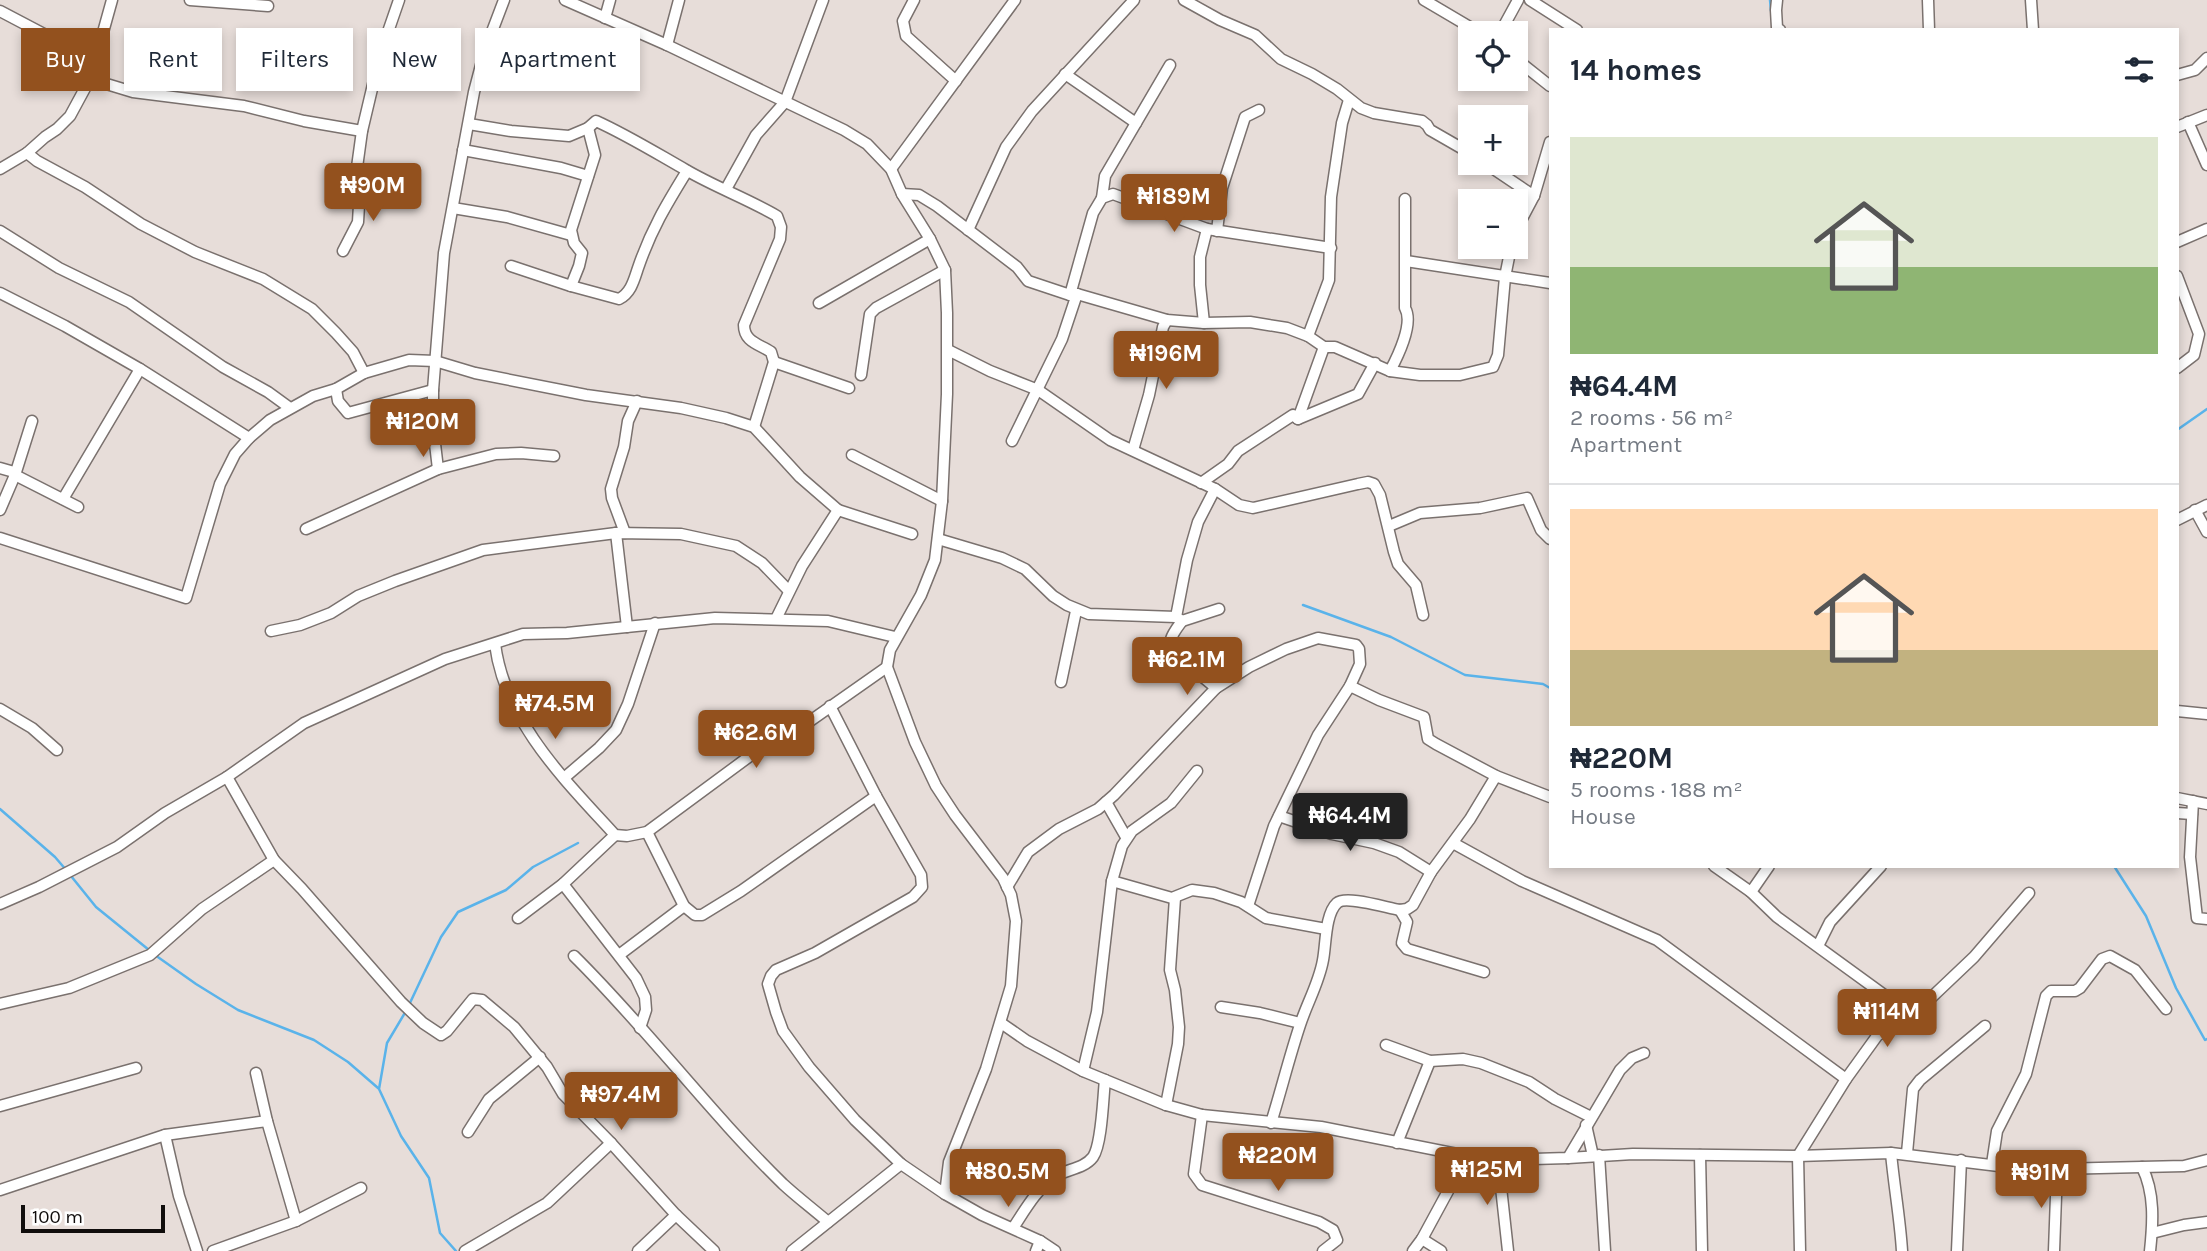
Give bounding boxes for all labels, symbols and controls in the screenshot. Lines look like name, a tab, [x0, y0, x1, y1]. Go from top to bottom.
map controls	[1458, 21, 1528, 259]
button: locate	[1458, 21, 1528, 91]
chip: Buy	[21, 28, 110, 91]
chip: Rent	[124, 28, 222, 91]
chip: Filters	[236, 28, 353, 91]
chip: New	[367, 28, 461, 91]
chip: Apartment	[475, 28, 640, 91]
icon: filters	[2120, 51, 2158, 89]
text: 14 homes	[1570, 52, 1702, 88]
button: +	[1458, 105, 1528, 175]
pin: ₦90M	[332, 164, 414, 223]
text: ₦90M	[340, 172, 406, 199]
pin: ₦189M	[1125, 174, 1223, 234]
text: ₦189M	[1137, 183, 1211, 210]
icon: home	[1801, 183, 1927, 309]
button: −	[1458, 189, 1528, 259]
pin: ₦196M	[1117, 332, 1215, 391]
text: ₦196M	[1130, 340, 1202, 367]
text: ₦64.4M	[1570, 368, 1678, 404]
pin: ₦120M	[374, 400, 472, 459]
text: 2 rooms · 56 m²	[1570, 404, 1733, 431]
text: ₦120M	[386, 408, 460, 435]
text: Apartment	[1570, 431, 1682, 458]
icon: home	[1801, 555, 1927, 681]
pin: ₦62.1M	[1130, 638, 1244, 697]
text: ₦62.1M	[1148, 646, 1226, 673]
pin: ₦74.5M	[498, 682, 612, 741]
text: ₦74.5M	[515, 690, 595, 717]
pin: ₦62.6M	[699, 710, 813, 770]
text: ₦62.6M	[714, 719, 798, 746]
text: ₦220M	[1570, 740, 1673, 776]
text: 5 rooms · 188 m²	[1570, 776, 1743, 803]
pin: ₦64.4M	[1293, 794, 1407, 853]
text: ₦64.4M	[1309, 802, 1392, 829]
text: House	[1570, 803, 1636, 830]
pin: ₦114M	[1838, 990, 1936, 1049]
text: ₦114M	[1854, 998, 1920, 1025]
pin: ₦97.4M	[564, 1072, 678, 1132]
text: ₦97.4M	[581, 1081, 661, 1108]
pin: ₦220M	[1229, 1134, 1327, 1193]
text: ₦220M	[1238, 1142, 1318, 1169]
pin: ₦125M	[1438, 1148, 1536, 1207]
pin: ₦80.5M	[951, 1150, 1065, 1209]
pin: ₦91M	[2000, 1150, 2082, 1210]
text: ₦125M	[1451, 1156, 1523, 1183]
text: ₦80.5M	[966, 1158, 1050, 1185]
text: ₦91M	[2012, 1159, 2070, 1186]
scale bar	[21, 1202, 164, 1234]
text: 100 m	[32, 1206, 83, 1228]

